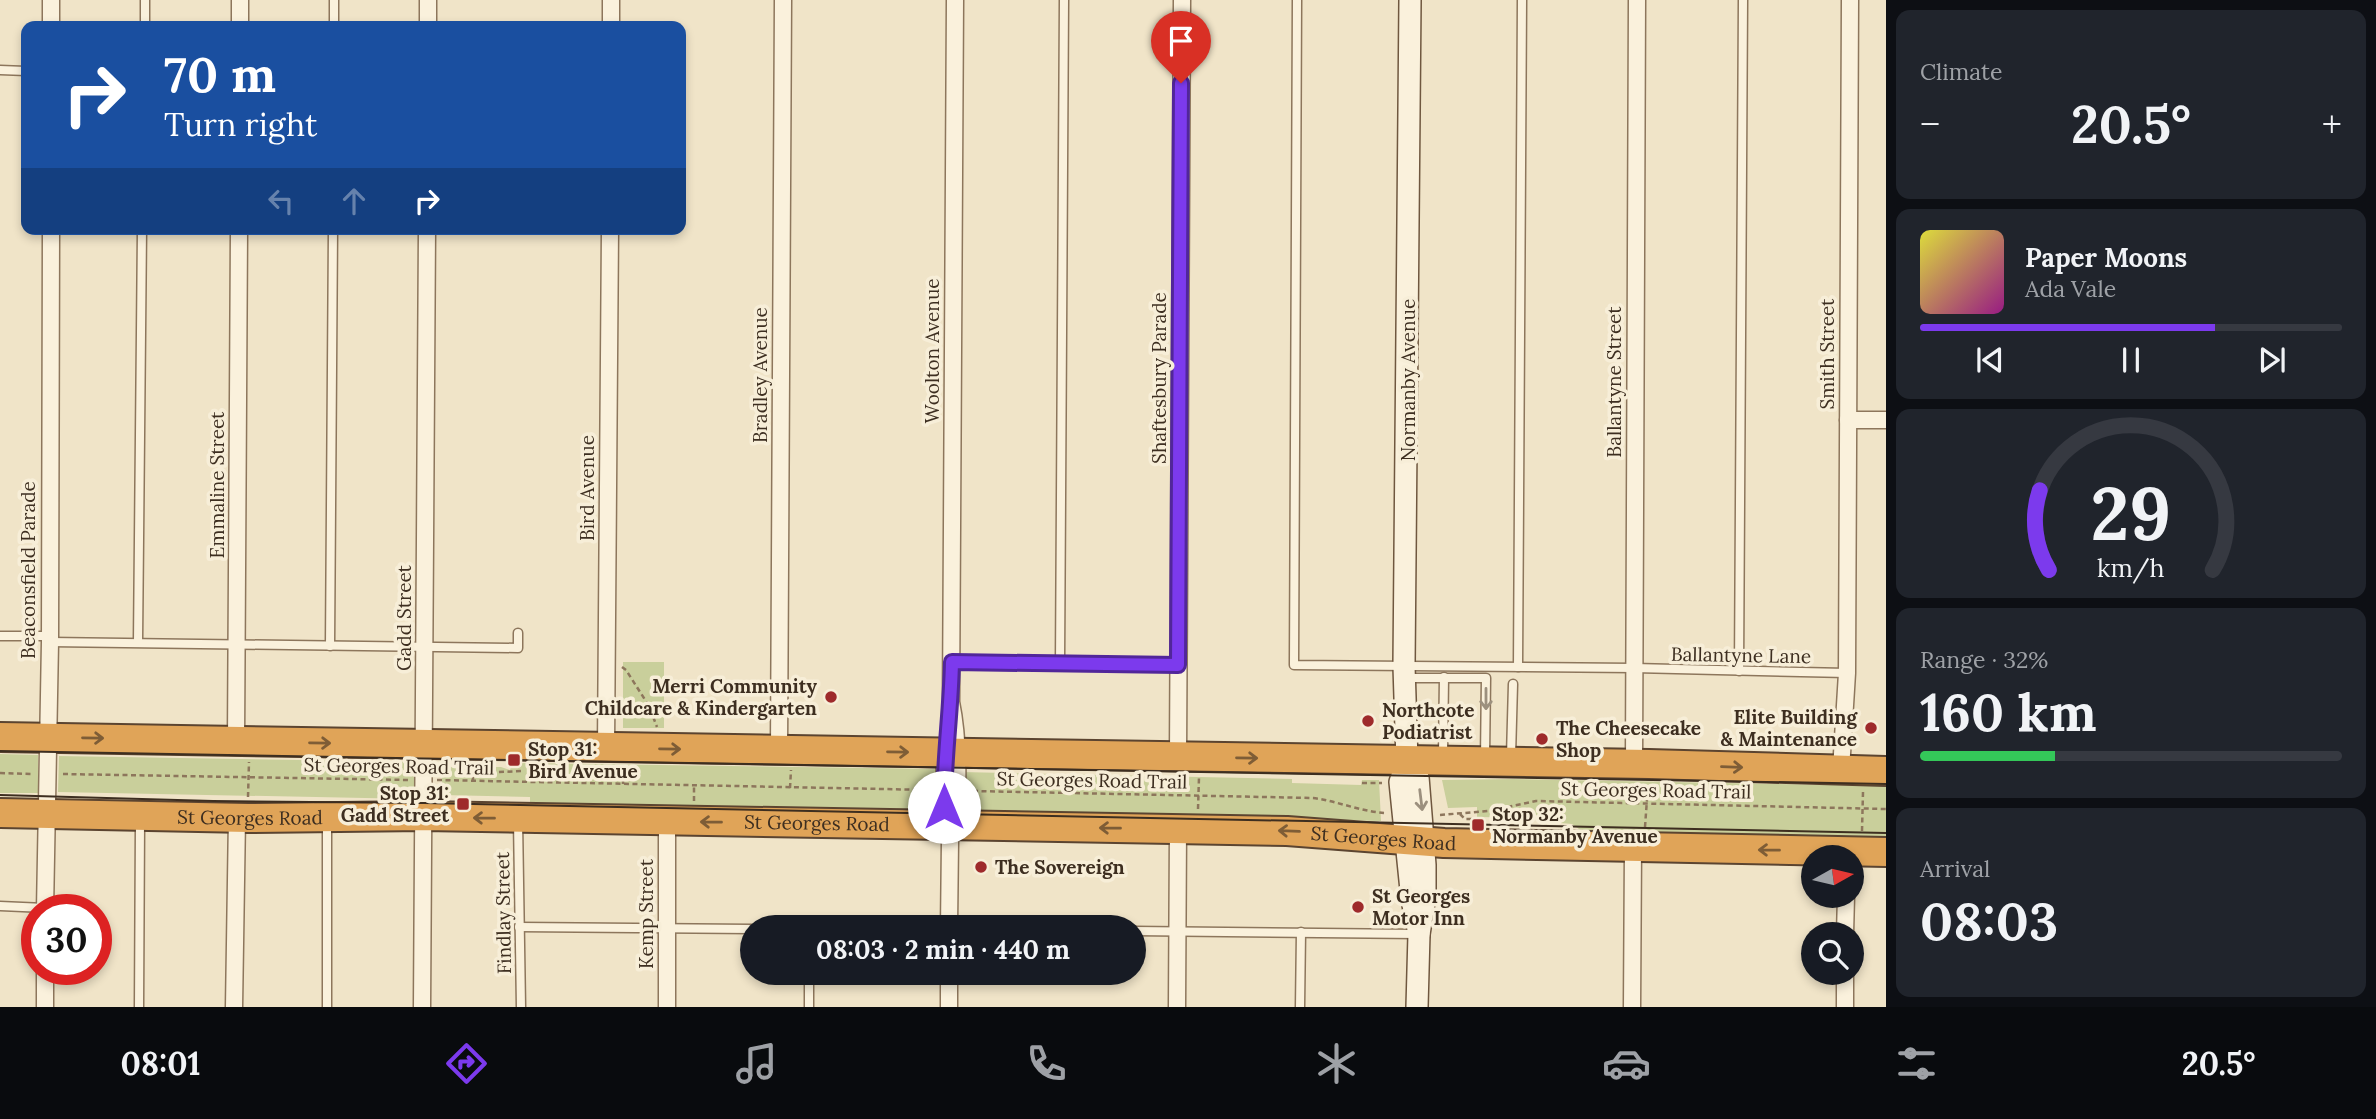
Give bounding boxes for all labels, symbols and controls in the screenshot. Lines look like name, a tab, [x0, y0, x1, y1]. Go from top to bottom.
pin	[1151, 11, 1211, 83]
icon: arrive	[1162, 22, 1200, 60]
text: 70 m	[164, 43, 276, 105]
icon: right	[49, 49, 140, 140]
text: Climate	[1920, 57, 2002, 86]
text: 20.5°	[2071, 91, 2191, 157]
text: −	[1920, 100, 1940, 148]
text: +	[2322, 100, 2342, 148]
text: Turn right	[164, 104, 317, 145]
icon: left	[262, 182, 300, 220]
icon: ahead	[335, 182, 373, 220]
icon: right	[408, 182, 446, 220]
text: Paper Moons	[2025, 241, 2187, 274]
text: Ada Vale	[2025, 274, 2116, 303]
street label: Woolton Avenue	[920, 278, 944, 424]
street label: Shaftesbury Parade	[1147, 292, 1171, 464]
street label: Smith Street	[1815, 298, 1839, 409]
street label: Normanby Avenue	[1396, 299, 1420, 461]
street label: Ballantyne Street	[1602, 306, 1626, 458]
street label: Bradley Avenue	[748, 307, 772, 443]
icon: previous	[1971, 341, 2009, 379]
icon: pause	[2112, 341, 2150, 379]
icon: next	[2253, 341, 2291, 379]
street label: Emmaline Street	[205, 411, 229, 558]
street label: Bird Avenue	[575, 435, 599, 541]
text: 29	[2091, 467, 2171, 560]
street label: Beaconsfield Parade	[16, 481, 40, 659]
text: km/h	[2097, 551, 2165, 583]
street label: Gadd Street	[392, 564, 416, 671]
street label: Ballantyne Lane	[1671, 642, 1811, 668]
text: Range · 32%	[1920, 645, 2048, 674]
place label: Merri Community Childcare & Kindergarten	[585, 674, 818, 720]
text: 160 km	[1920, 679, 2097, 745]
one-way arrow	[1479, 687, 1493, 710]
marker: Merri Community Childcare & Kindergarten	[823, 689, 839, 705]
place label: Northcote Podiatrist	[1382, 698, 1474, 744]
place label: Elite Building & Maintenance	[1720, 705, 1858, 751]
marker: Northcote Podiatrist	[1360, 713, 1376, 729]
place label: The Cheesecake Shop	[1556, 716, 1701, 762]
marker: Elite Building & Maintenance	[1863, 720, 1879, 736]
marker: The Cheesecake Shop	[1534, 731, 1550, 747]
one-way arrow	[81, 732, 104, 745]
one-way arrow	[308, 736, 331, 750]
place label: Stop 31: Bird Avenue	[528, 737, 638, 783]
one-way arrow	[658, 742, 681, 755]
one-way arrow	[886, 745, 909, 759]
one-way arrow	[1235, 751, 1258, 765]
street label: St Georges Road Trail	[303, 752, 495, 780]
marker: Stop 31: Bird Avenue	[506, 752, 522, 768]
one-way arrow	[1720, 760, 1743, 773]
street label: St Georges Road Trail	[996, 766, 1188, 794]
position arrow	[907, 770, 981, 844]
street label: St Georges Road Trail	[1560, 776, 1752, 804]
place label: Stop 31: Gadd Street	[341, 781, 450, 827]
one-way arrow	[1415, 788, 1428, 811]
marker: Stop 31: Gadd Street	[455, 796, 471, 812]
place label: Stop 32: Normanby Avenue	[1492, 802, 1658, 848]
street label: St Georges Road	[177, 805, 323, 830]
street label: St Georges Road	[744, 810, 890, 836]
one-way arrow	[472, 811, 495, 824]
one-way arrow	[700, 815, 723, 829]
marker: Stop 32: Normanby Avenue	[1470, 817, 1486, 833]
one-way arrow	[1099, 821, 1122, 835]
street label: St Georges Road	[1310, 821, 1456, 855]
one-way arrow	[1278, 825, 1301, 838]
one-way arrow	[1758, 843, 1781, 856]
north arrow	[1801, 845, 1864, 908]
map controls	[1801, 845, 1864, 985]
street label: Findlay Street	[490, 851, 516, 974]
text: Arrival	[1920, 854, 1990, 883]
place label: The Sovereign	[995, 855, 1125, 879]
street label: Kemp Street	[634, 858, 658, 969]
marker: The Sovereign	[973, 859, 989, 875]
place label: St Georges Motor Inn	[1372, 884, 1470, 930]
text: 08:03	[1920, 888, 2058, 954]
speed limit sign: 30	[21, 894, 112, 985]
marker: St Georges Motor Inn	[1350, 899, 1366, 915]
button: search	[1801, 922, 1864, 985]
text: 08:03 · 2 min · 440 m	[816, 933, 1070, 966]
icon: directions	[442, 1039, 491, 1088]
icon: music	[732, 1039, 781, 1088]
icon: phone	[1022, 1039, 1071, 1088]
icon: climate	[1312, 1039, 1361, 1088]
icon: car	[1602, 1039, 1651, 1088]
icon: filters	[1892, 1039, 1941, 1088]
text: 08:01	[121, 1043, 201, 1084]
text: 20.5°	[2182, 1043, 2255, 1084]

